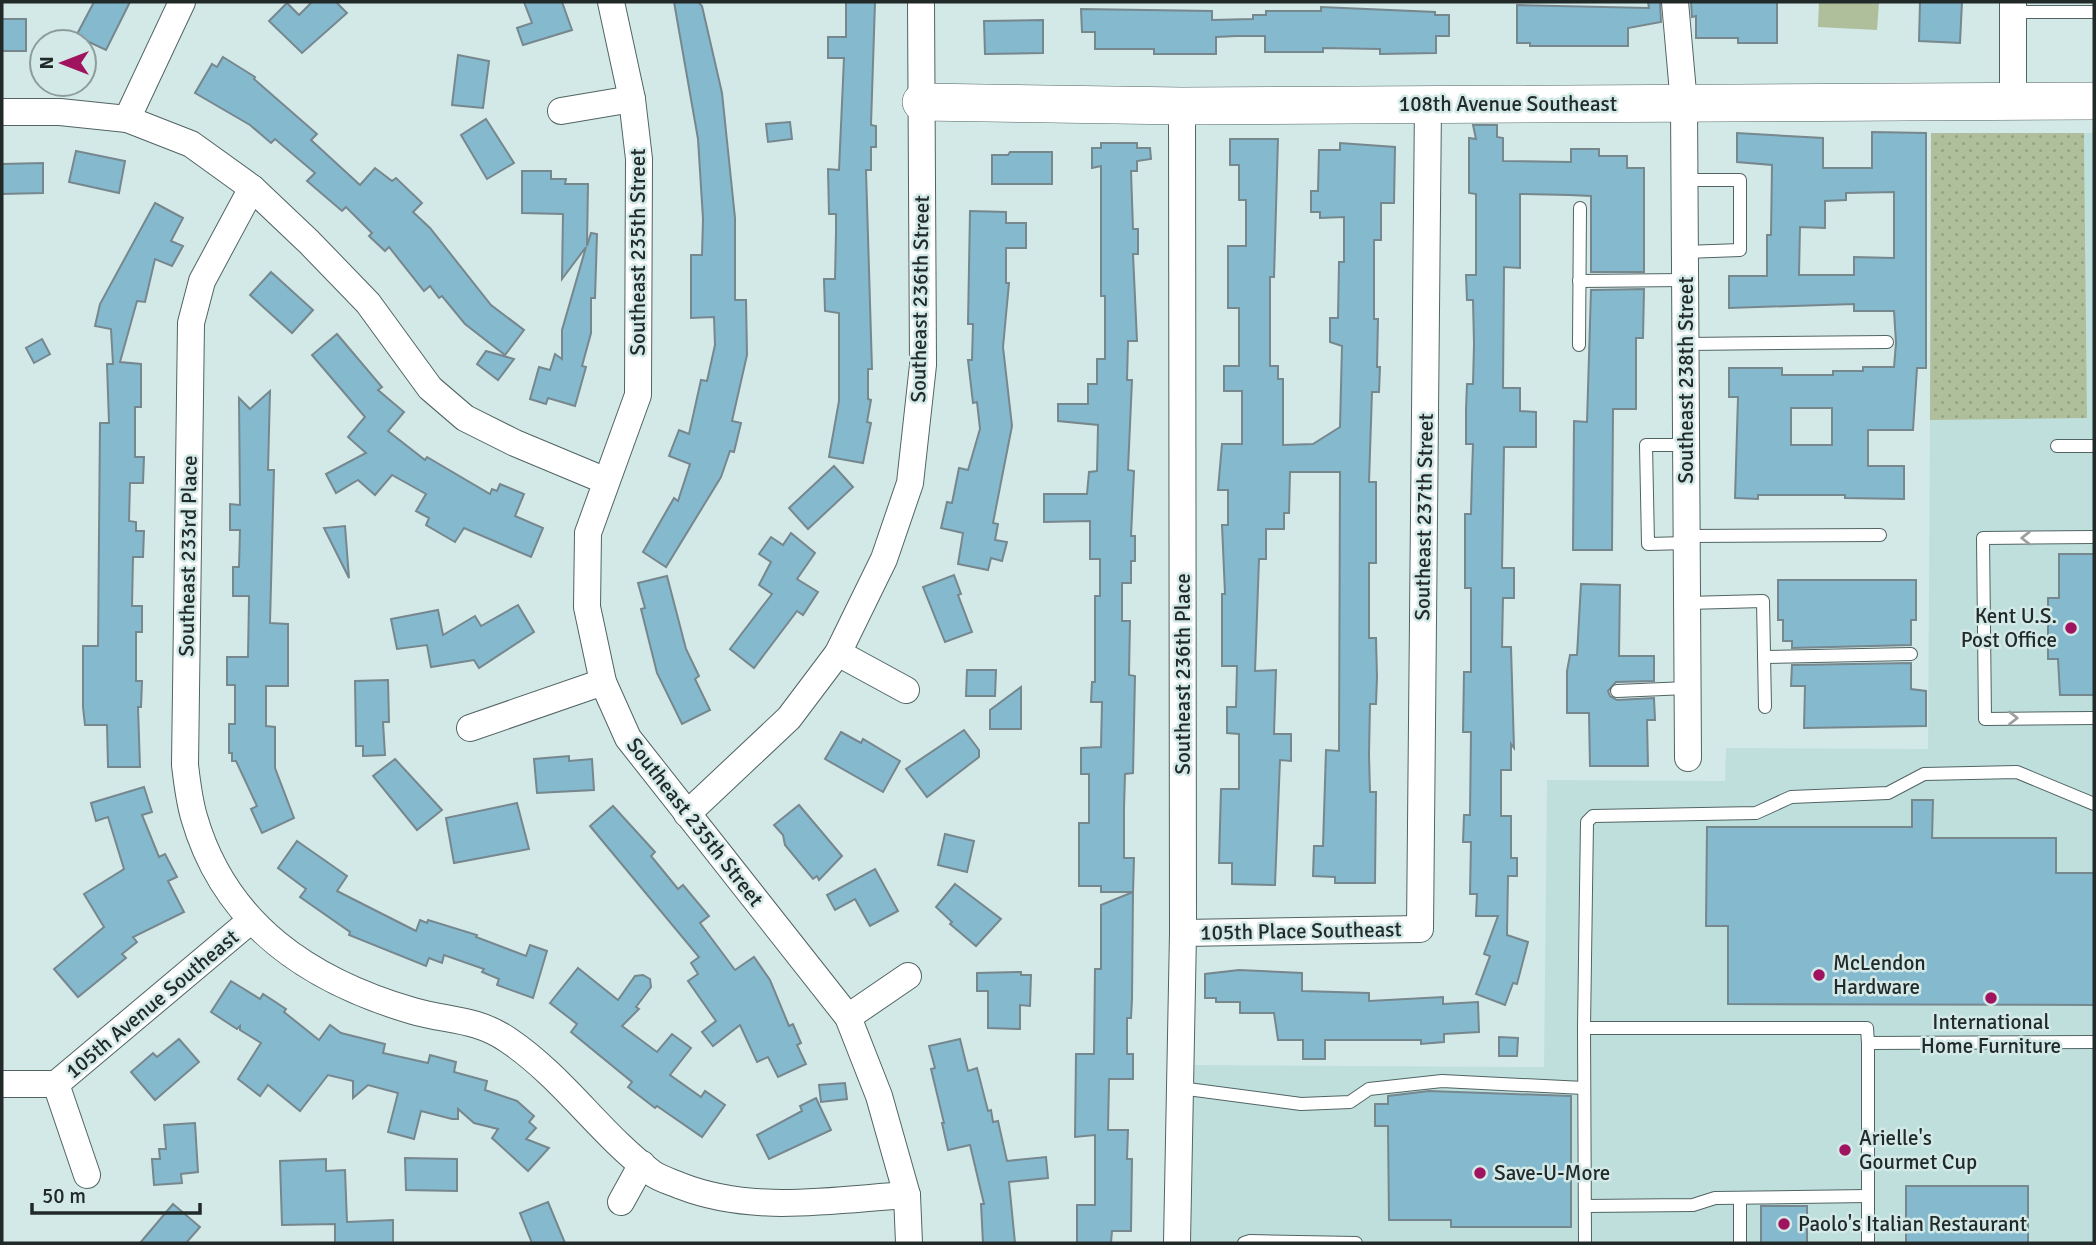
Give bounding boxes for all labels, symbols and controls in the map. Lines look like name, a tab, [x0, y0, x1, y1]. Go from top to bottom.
north arrow	[28, 28, 98, 98]
text: N	[35, 56, 59, 70]
street label: 108th Avenue Southeast	[1399, 91, 1617, 117]
street label: Southeast 235th Street	[625, 148, 651, 356]
street label: Southeast 236th Street	[905, 195, 935, 403]
street label: Southeast 238th Street	[1673, 276, 1699, 484]
street label: Southeast 237th Street	[1409, 413, 1439, 621]
street label: Southeast 233rd Place	[173, 455, 203, 657]
one-way arrow	[2020, 530, 2031, 546]
street label: Southeast 236th Place	[1170, 573, 1196, 775]
place label: Kent U.S. Post Office	[1961, 603, 2057, 653]
marker: Kent U.S. Post Office	[2063, 620, 2079, 636]
one-way arrow	[2008, 710, 2019, 726]
street label: Southeast 235th Street	[621, 732, 769, 912]
street label: 105th Place Southeast	[1200, 916, 1402, 946]
street label: 105th Avenue Southeast	[60, 924, 244, 1084]
place label: McLendon Hardware	[1833, 950, 1926, 1000]
marker: McLendon Hardware	[1811, 967, 1827, 983]
marker: International Home Furniture	[1983, 990, 1999, 1006]
place label: International Home Furniture	[1921, 1009, 2061, 1059]
place label: Arielle's Gourmet Cup	[1859, 1125, 1977, 1175]
marker: Arielle's Gourmet Cup	[1837, 1142, 1853, 1158]
place label: Save-U-More	[1494, 1160, 1610, 1186]
marker: Save-U-More	[1472, 1165, 1488, 1181]
scale bar	[32, 1172, 200, 1216]
text: 50 m	[42, 1183, 86, 1209]
place label: Paolo's Italian Restaurant	[1798, 1211, 2027, 1237]
marker: Paolo's Italian Restaurant	[1776, 1216, 1792, 1232]

